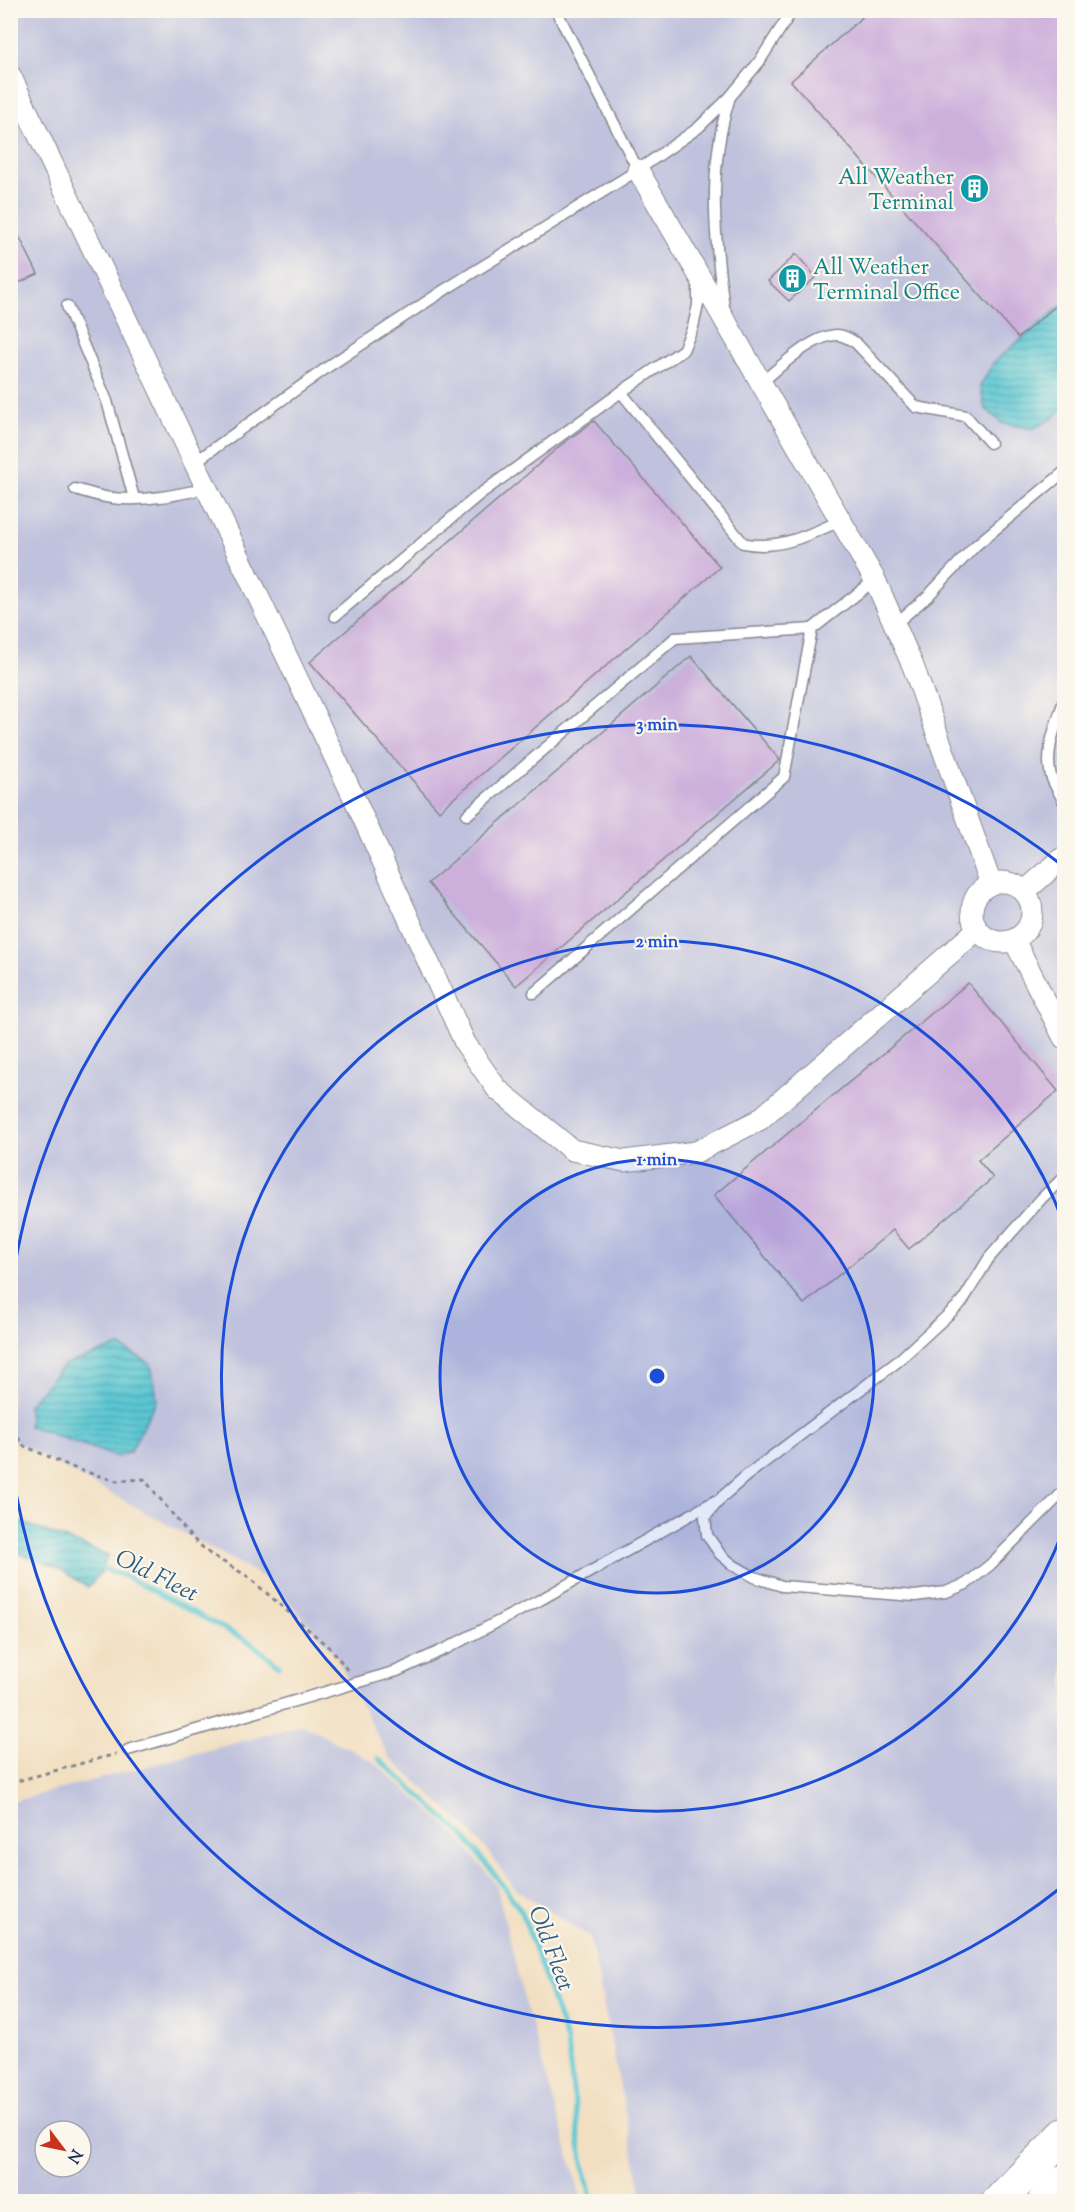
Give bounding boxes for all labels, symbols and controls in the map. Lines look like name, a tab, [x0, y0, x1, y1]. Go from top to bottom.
place label: All Weather Terminal	[838, 163, 954, 220]
building icon: All Weather Terminal	[959, 173, 991, 205]
place label: All Weather Terminal Office	[813, 253, 960, 310]
building icon: All Weather Terminal Office	[776, 263, 808, 295]
text: 3 min	[636, 713, 678, 739]
text: 2 min	[636, 930, 679, 956]
text: 1 min	[637, 1148, 678, 1174]
centre of rings	[647, 1366, 667, 1386]
water label: Old Fleet	[109, 1542, 203, 1612]
water label: Old Fleet	[518, 1901, 582, 1996]
north arrow	[33, 2119, 93, 2179]
text: N	[60, 2144, 87, 2167]

